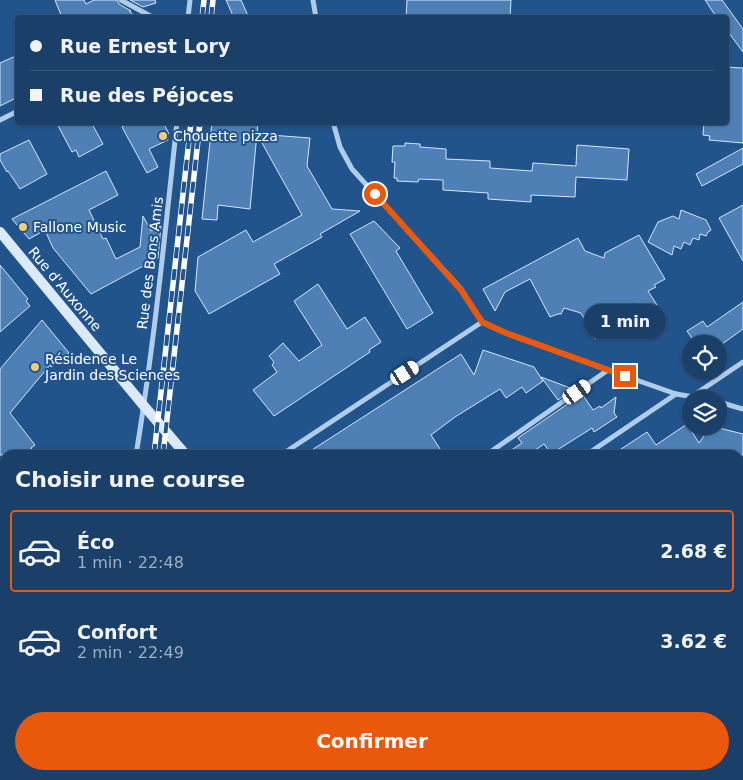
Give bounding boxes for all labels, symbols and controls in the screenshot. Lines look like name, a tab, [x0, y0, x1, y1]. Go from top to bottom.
text: Rue Ernest Lory	[60, 35, 230, 57]
text: Rue des Péjoces	[60, 84, 234, 106]
place label: Chouette pizza	[173, 128, 278, 144]
marker: Chouette pizza	[157, 130, 169, 142]
route start	[364, 183, 386, 205]
street label: Rue des Bons Amis	[134, 196, 166, 330]
place label: Fallone Music	[33, 219, 126, 235]
marker: Fallone Music	[17, 221, 29, 233]
street label: Rue d'Auxonne	[25, 244, 105, 334]
callout: 1 min	[584, 304, 666, 338]
text: 1 min	[600, 312, 650, 331]
map controls	[682, 335, 727, 435]
button: locate	[682, 335, 727, 380]
place label: Résidence Le Jardin des Sciences	[44, 351, 180, 383]
car	[388, 359, 421, 387]
marker: Résidence Le Jardin des Sciences	[29, 361, 41, 373]
route end	[614, 365, 636, 387]
car	[560, 377, 593, 407]
button: layers	[682, 390, 727, 435]
text: Choisir une course	[15, 467, 245, 492]
icon: car	[17, 529, 62, 574]
text: Éco	[77, 531, 114, 553]
text: 2.68 €	[660, 540, 727, 562]
text: 1 min · 22:48	[77, 553, 184, 572]
icon: car	[17, 619, 62, 664]
text: Confort	[77, 621, 157, 643]
text: 3.62 €	[660, 630, 727, 652]
text: 2 min · 22:49	[77, 643, 184, 662]
button: Confirmer	[15, 712, 729, 770]

